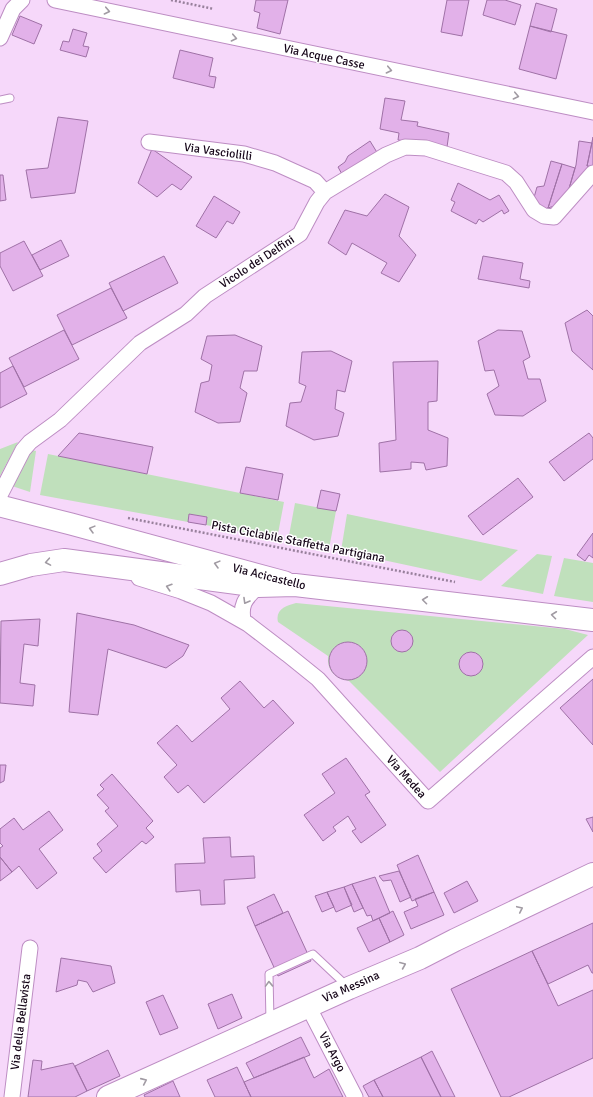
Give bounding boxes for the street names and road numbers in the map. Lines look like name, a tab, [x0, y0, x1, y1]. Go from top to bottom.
street label: Via Acque Casse	[282, 41, 366, 73]
street label: Via Vasciolilli	[183, 140, 253, 164]
street label: Vicolo dei Delfini	[217, 232, 297, 292]
street label: Pista Ciclabile Staffetta Partigiana	[210, 518, 386, 566]
street label: Via Acicastello	[231, 561, 307, 593]
street label: Via Medea	[383, 752, 429, 802]
street label: Via Messina	[320, 968, 382, 1006]
street label: Via della Bellavista	[8, 973, 34, 1071]
street label: Via Argo	[315, 1029, 349, 1075]

